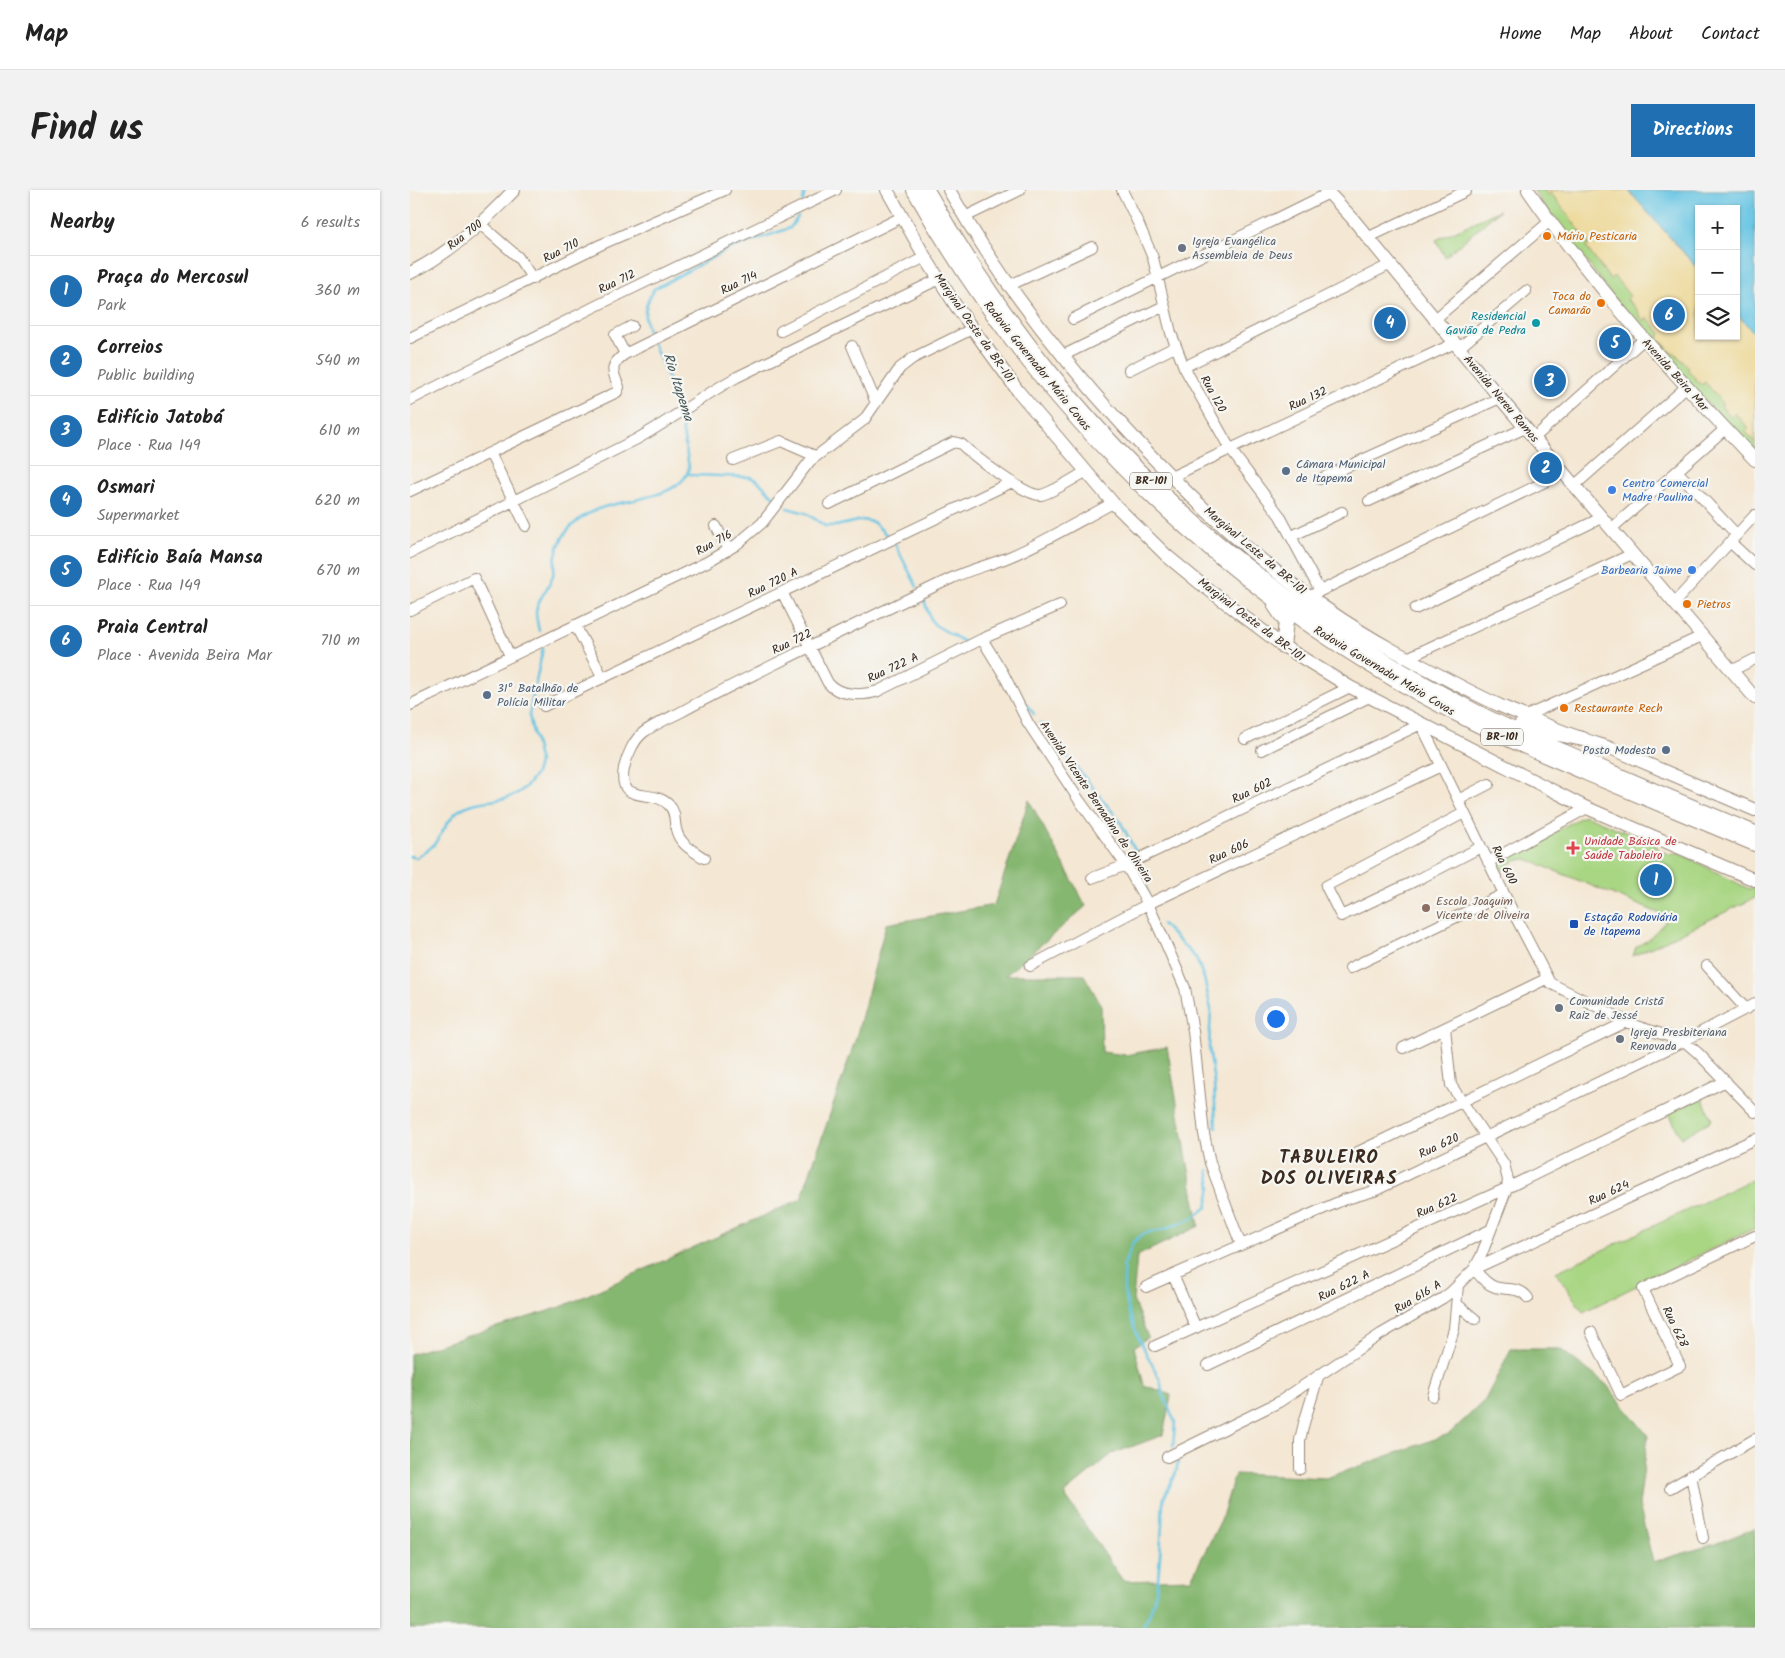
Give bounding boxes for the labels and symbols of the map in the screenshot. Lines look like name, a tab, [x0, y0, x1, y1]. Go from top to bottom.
street label: Rua 700	[443, 215, 487, 255]
place label: Mário Pesticaria	[1557, 227, 1638, 246]
marker: Mário Pesticaria	[1541, 230, 1553, 242]
place label: Igreja Evangélica Assembleia de Deus	[1192, 232, 1293, 265]
street label: Rua 710	[540, 234, 582, 268]
marker: Igreja Evangélica Assembleia de Deus	[1176, 242, 1188, 254]
street label: Rua 712	[595, 265, 639, 299]
street label: Rua 714	[717, 266, 761, 300]
street label: Marginal Oeste da BR-101	[929, 269, 1019, 387]
place label: Toca do Camarão	[1548, 287, 1591, 320]
pin: 6	[1653, 296, 1685, 334]
street label: Rodovia Governador Mário Covas	[979, 297, 1095, 435]
marker: Toca do Camarão	[1595, 297, 1607, 309]
pin: 4	[1374, 304, 1406, 342]
place label: Residencial Gavião de Pedra	[1446, 307, 1526, 340]
marker: Residencial Gavião de Pedra	[1530, 317, 1542, 329]
pin: 5	[1599, 324, 1631, 362]
street label: Avenida Beira Mar	[1637, 334, 1714, 417]
water label: Rio Itapema	[657, 350, 700, 425]
street label: Avenida Nereu Ramos	[1458, 351, 1544, 447]
pin: 3	[1534, 362, 1566, 400]
street label: Rua 120	[1195, 372, 1231, 416]
street label: Rua 132	[1285, 382, 1331, 416]
pin: 2	[1530, 449, 1562, 487]
place label: Câmara Municipal de Itapema	[1296, 455, 1385, 488]
marker: Câmara Municipal de Itapema	[1280, 465, 1292, 477]
road number: BR-101	[1130, 472, 1172, 490]
place label: Centro Comercial Madre Paulina	[1622, 474, 1708, 507]
marker: Centro Comercial Madre Paulina	[1606, 484, 1618, 496]
street label: Marginal Leste da BR-101	[1199, 502, 1311, 600]
street label: Rua 716	[692, 525, 736, 561]
place label: Barbearia Jaime	[1601, 561, 1683, 580]
street label: Rua 720 A	[745, 563, 801, 603]
marker: Barbearia Jaime	[1686, 564, 1698, 576]
street label: Marginal Oeste da BR-101	[1193, 573, 1309, 667]
place label: Pietros	[1697, 595, 1731, 614]
marker: Pietros	[1681, 598, 1693, 610]
street label: Rodovia Governador Mário Covas	[1310, 621, 1458, 721]
street label: Rua 722	[769, 624, 815, 660]
street label: Rua 722 A	[864, 648, 922, 688]
place label: 31º Batalhão de Polícia Militar	[497, 679, 579, 712]
marker: 31º Batalhão de Polícia Militar	[481, 689, 493, 701]
place label: Restaurante Rech	[1574, 699, 1663, 718]
marker: Restaurante Rech	[1558, 702, 1570, 714]
street label: Avenida Vicente Bernadino de Oliveira	[1035, 717, 1158, 887]
road number: BR-101	[1481, 728, 1523, 746]
place label: Posto Modesto	[1583, 741, 1656, 760]
marker: Posto Modesto	[1660, 744, 1672, 756]
street label: Rua 602	[1229, 773, 1275, 809]
place label: Unidade Básica de Saúde Taboleiro	[1584, 832, 1677, 865]
street label: Rua 606	[1206, 834, 1252, 870]
marker: Unidade Básica de Saúde Taboleiro	[1566, 841, 1580, 855]
street label: Rua 600	[1486, 842, 1522, 888]
pin: 1	[1640, 861, 1672, 899]
place label: Escola Joaquim Vicente de Oliveira	[1436, 892, 1530, 925]
marker: Escola Joaquim Vicente de Oliveira	[1420, 902, 1432, 914]
place label: Estação Rodoviária de Itapema	[1584, 908, 1678, 941]
marker: Estação Rodoviária de Itapema	[1568, 918, 1580, 930]
place label: Comunidade Cristã Raiz de Jessé	[1569, 992, 1665, 1025]
marker: Comunidade Cristã Raiz de Jessé	[1553, 1002, 1565, 1014]
your location	[1263, 1006, 1289, 1032]
place label: Igreja Presbiteriana Renovada	[1630, 1023, 1727, 1056]
marker: Igreja Presbiteriana Renovada	[1614, 1033, 1626, 1045]
street label: Rua 620	[1416, 1128, 1462, 1164]
district label: TABULEIRO DOS OLIVEIRAS	[1261, 1144, 1397, 1194]
street label: Rua 624	[1585, 1175, 1633, 1211]
street label: Rua 622	[1413, 1188, 1461, 1224]
street label: Rua 622 A	[1315, 1265, 1373, 1307]
street label: Rua 616 A	[1391, 1275, 1445, 1319]
street label: Rua 628	[1657, 1303, 1694, 1352]

